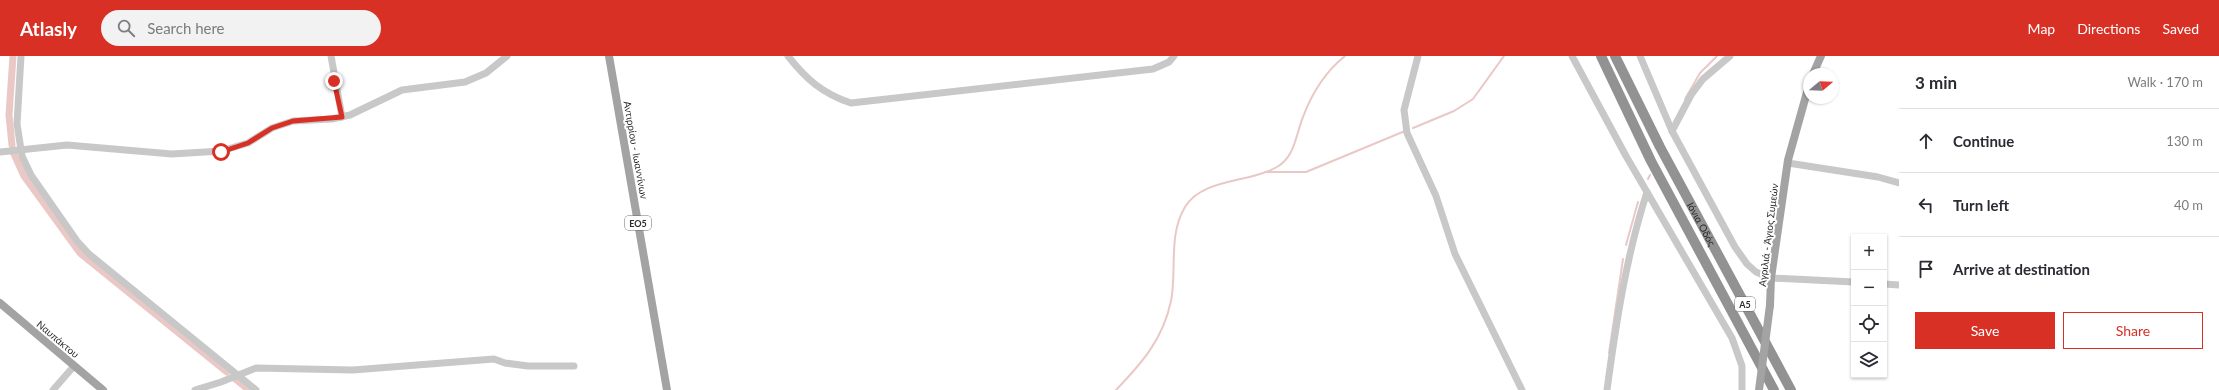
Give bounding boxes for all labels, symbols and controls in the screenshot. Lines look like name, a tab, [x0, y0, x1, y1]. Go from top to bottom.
search box	[101, 10, 381, 46]
text: Atlasly	[20, 17, 77, 40]
icon: search	[115, 17, 137, 39]
text: Search here	[147, 19, 225, 37]
text: Map	[2028, 20, 2055, 37]
text: Directions	[2077, 20, 2140, 37]
text: Saved	[2162, 20, 2199, 37]
north arrow	[1803, 68, 1839, 104]
route end	[325, 72, 343, 90]
text: 3 min	[1915, 72, 1957, 93]
text: Walk · 170 m	[2127, 74, 2203, 90]
street label: Αντιρρίου - Ιωαννίνων	[621, 100, 651, 200]
icon: ahead	[1915, 130, 1937, 152]
text: Continue	[1953, 132, 2014, 150]
text: 130 m	[2166, 133, 2203, 149]
route start	[212, 143, 230, 161]
street label: Αγριλιά - Άγιος Συμεών	[1756, 183, 1780, 287]
icon: left	[1915, 194, 1937, 216]
text: Turn left	[1953, 196, 2009, 214]
text: 40 m	[2174, 197, 2203, 213]
street label: Ιόνια Οδός	[1685, 200, 1718, 248]
road number: ΕΟ5	[625, 216, 651, 230]
map controls	[1851, 234, 1887, 378]
button: +	[1851, 234, 1887, 270]
icon: arrive	[1915, 258, 1937, 280]
text: Arrive at destination	[1953, 260, 2090, 278]
button: −	[1851, 270, 1887, 306]
road number: Α5	[1735, 297, 1755, 311]
button: locate	[1851, 306, 1887, 342]
button: Save	[1915, 312, 2055, 349]
button: Share	[2063, 312, 2203, 349]
street label: Ναυπάκτου	[34, 318, 82, 360]
button: layers	[1851, 342, 1887, 378]

